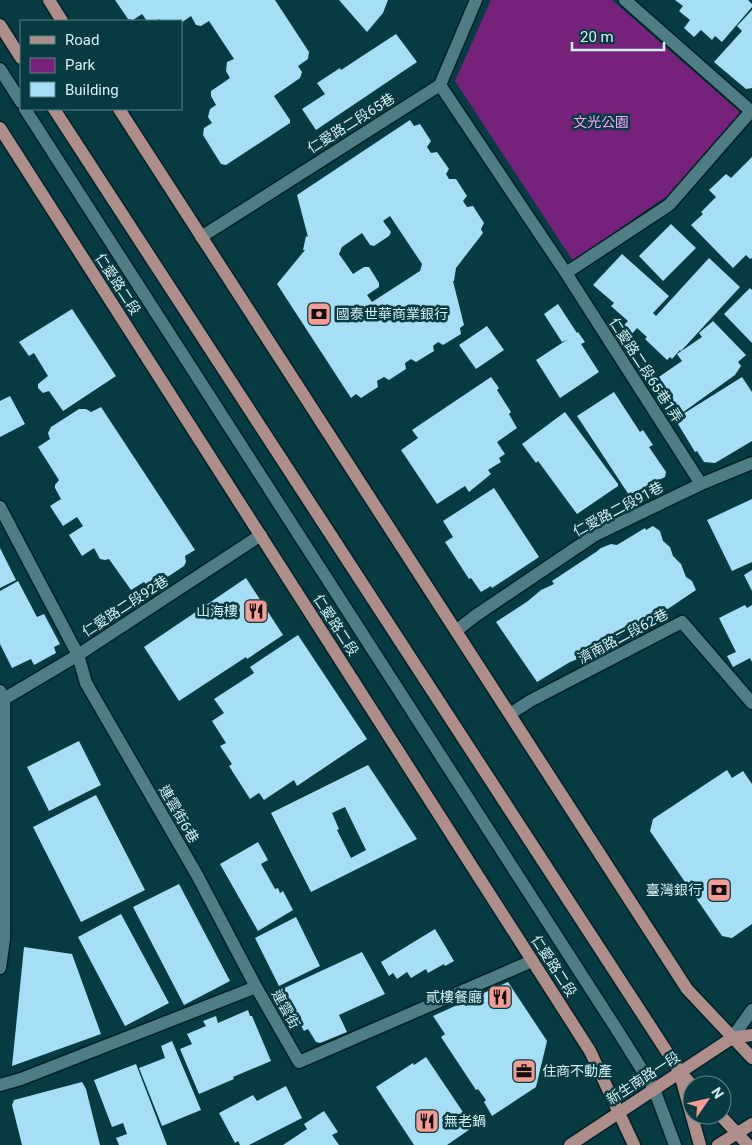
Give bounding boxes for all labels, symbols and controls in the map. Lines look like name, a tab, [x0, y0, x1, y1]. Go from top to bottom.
legend	[20, 20, 182, 110]
scale bar	[572, 20, 664, 52]
text: 20 m	[580, 28, 614, 46]
text: Road	[65, 31, 99, 49]
text: Park	[65, 56, 96, 74]
text: Building	[65, 81, 119, 99]
street label: 仁愛路二段65巷	[304, 90, 398, 156]
park label: 文光公園	[573, 114, 629, 130]
street label: 仁愛路二段	[92, 250, 144, 318]
bank icon: 國泰世華商業銀行	[306, 301, 332, 327]
place label: 國泰世華商業銀行	[336, 306, 448, 322]
street label: 仁愛路二段65巷1弄	[606, 315, 686, 425]
street label: 仁愛路二段91巷	[570, 479, 666, 539]
street label: 仁愛路二段92巷	[79, 572, 171, 640]
street label: 仁愛路二段	[310, 591, 362, 659]
restaurant icon: 山海樓	[243, 598, 269, 624]
place label: 山海樓	[196, 603, 238, 619]
street label: 濟南路二段62巷	[575, 606, 671, 666]
street label: 連雲街6巷	[156, 782, 202, 846]
bank icon: 臺灣銀行	[706, 877, 732, 903]
place label: 臺灣銀行	[646, 882, 702, 898]
street label: 仁愛路二段	[528, 932, 580, 1000]
restaurant icon: 貳樓餐廳	[487, 984, 513, 1010]
street label: 連雲街	[269, 987, 303, 1031]
place label: 貳樓餐廳	[426, 989, 482, 1005]
street label: 新生南路一段	[603, 1048, 683, 1108]
office icon: 住商不動產	[511, 1058, 537, 1084]
place label: 住商不動產	[542, 1063, 612, 1079]
north arrow	[682, 1075, 732, 1125]
text: N	[708, 1084, 727, 1101]
restaurant icon: 無老鍋	[414, 1108, 440, 1134]
place label: 無老鍋	[444, 1113, 486, 1129]

